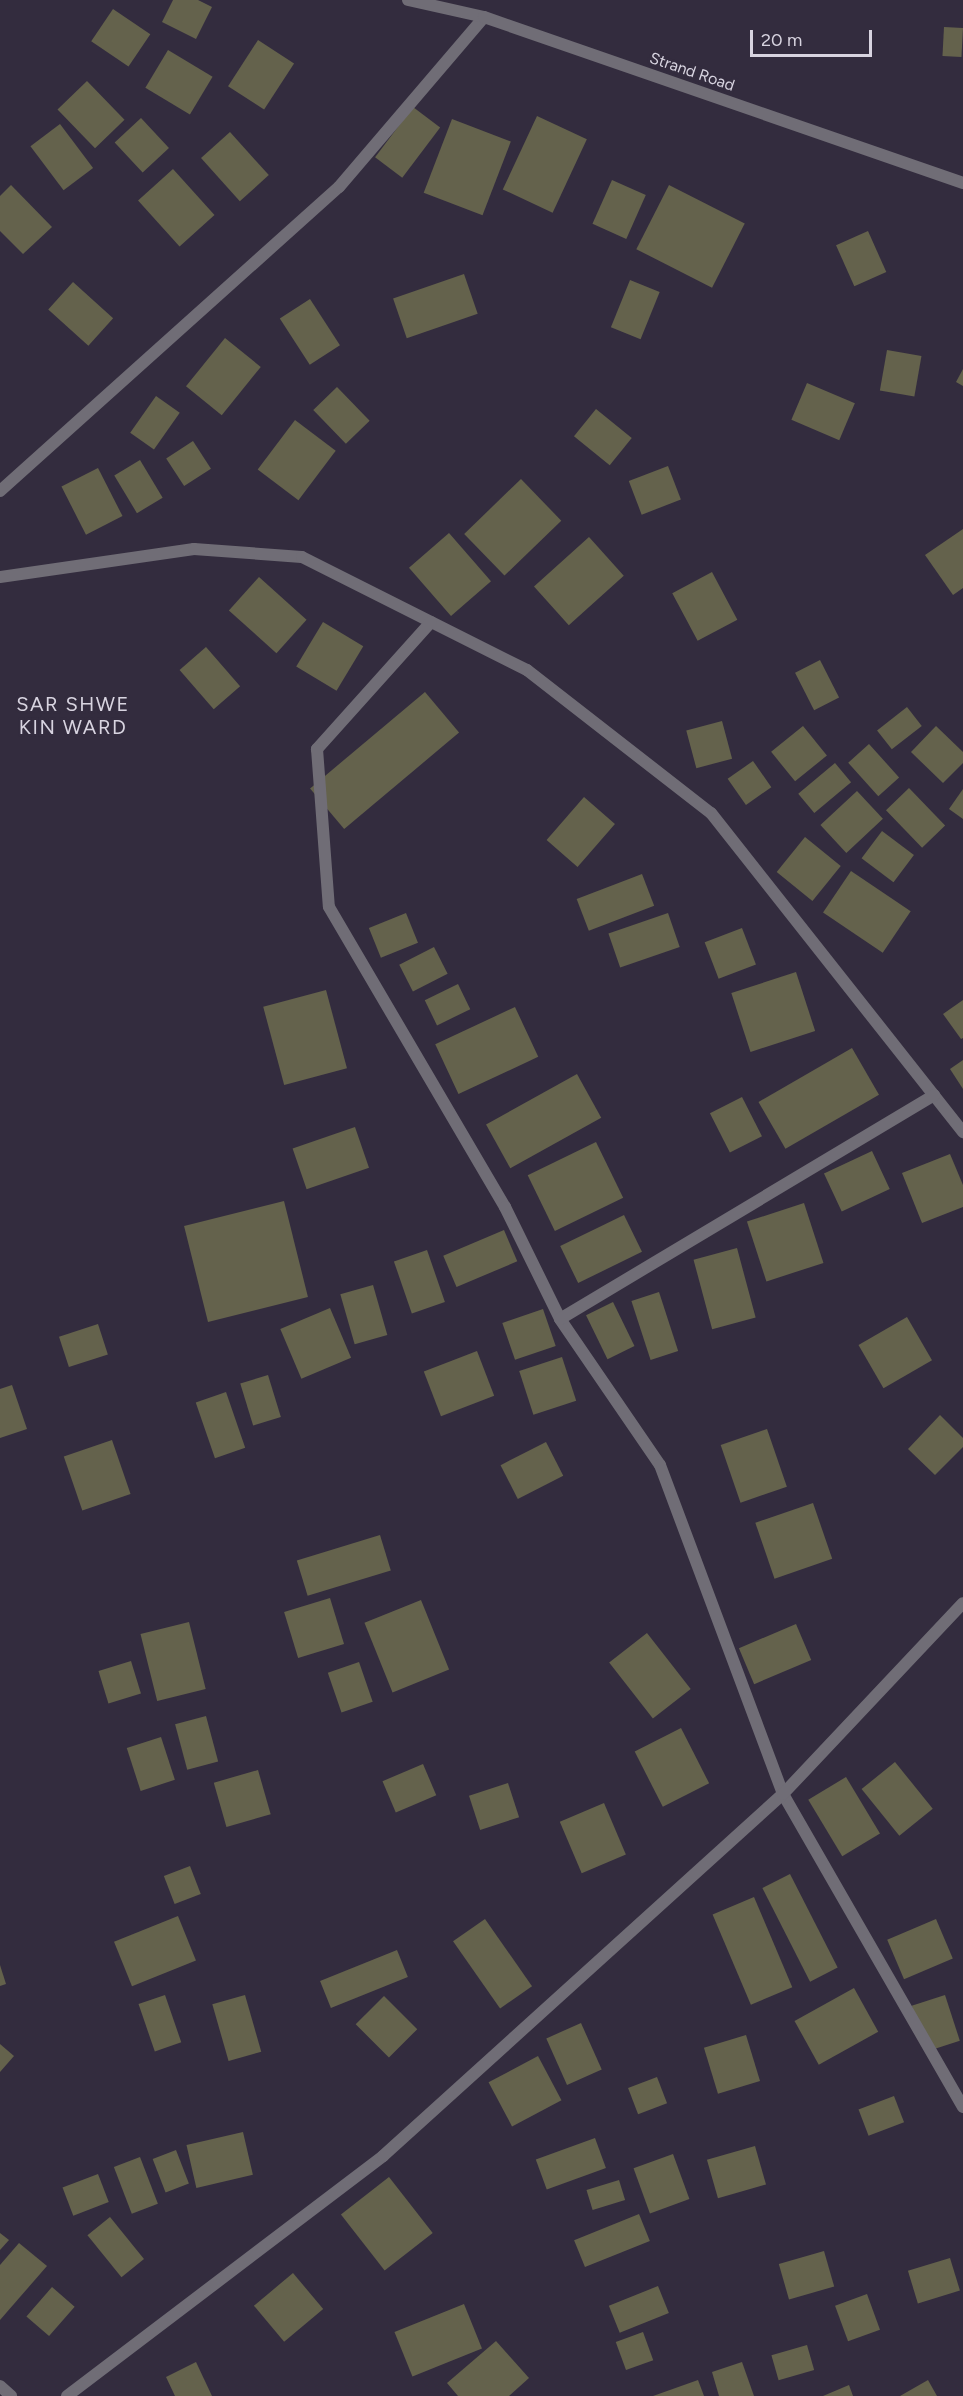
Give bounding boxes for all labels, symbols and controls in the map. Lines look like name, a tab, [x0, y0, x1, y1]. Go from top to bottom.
scale bar	[753, 18, 874, 56]
text: 20 m	[761, 29, 802, 51]
street label: Strand Road	[647, 49, 737, 95]
district label: SAR SHWE KIN WARD	[16, 693, 130, 740]

